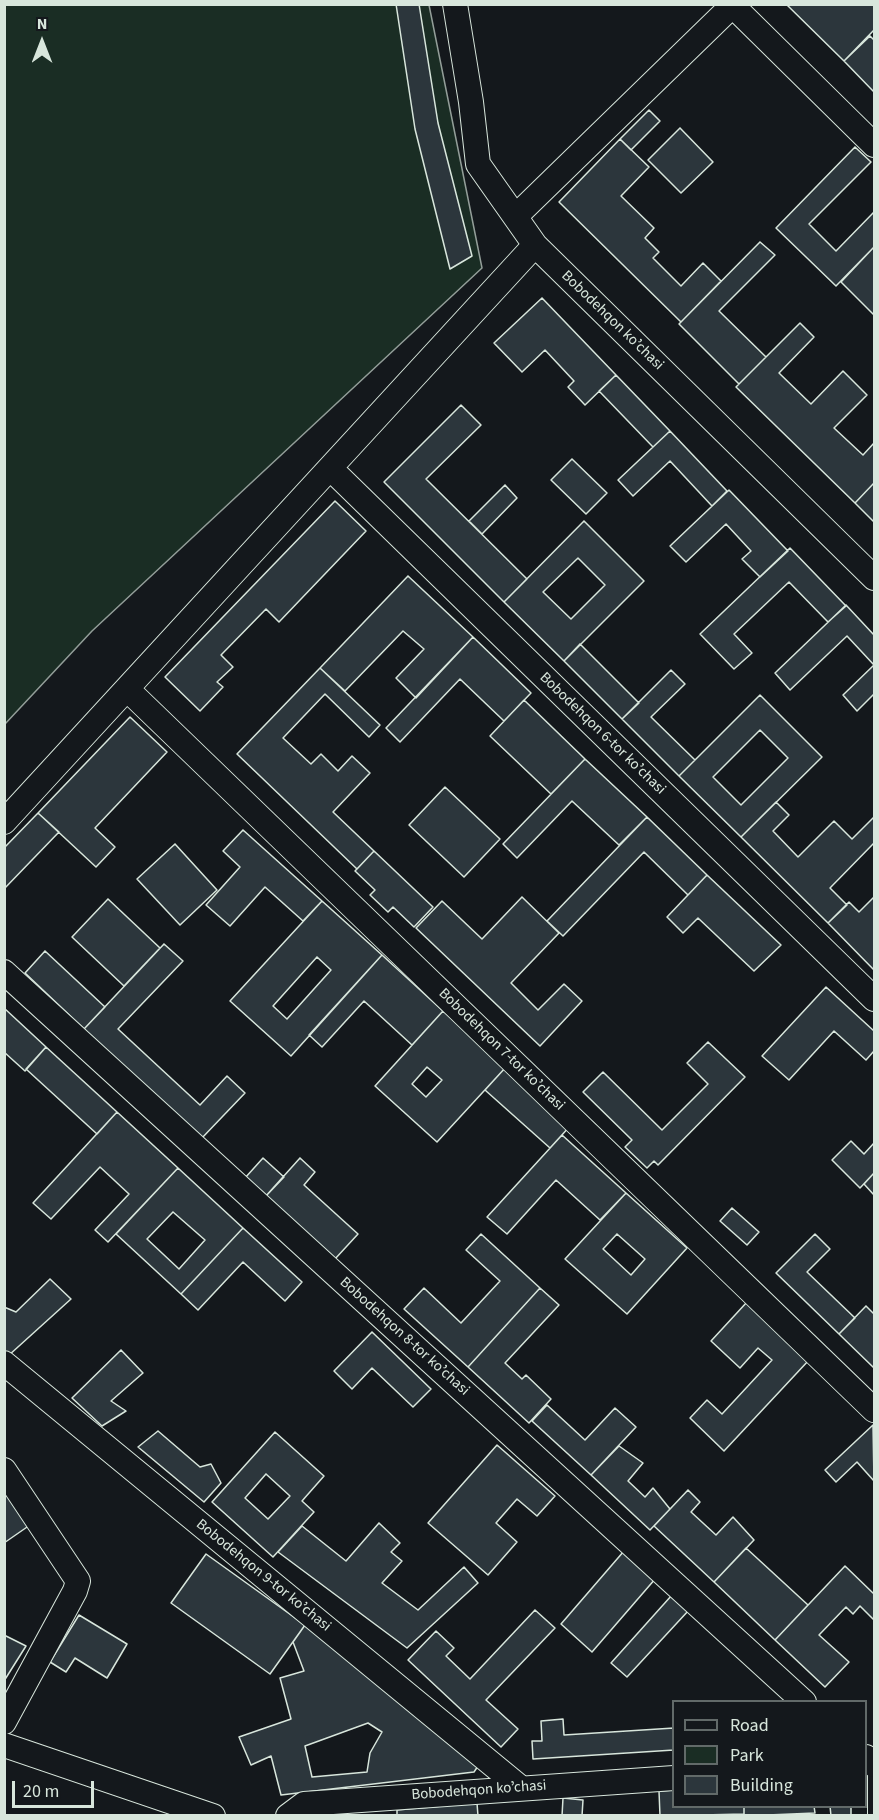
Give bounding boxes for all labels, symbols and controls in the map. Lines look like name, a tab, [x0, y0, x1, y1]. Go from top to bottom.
north arrow	[12, 12, 72, 72]
text: N	[37, 13, 47, 35]
street label: Bobodehqon koʼchasi	[557, 267, 667, 375]
street label: Bobodehqon 6-tor koʼchasi	[535, 669, 669, 799]
street label: Bobodehqon 7-tor koʼchasi	[434, 985, 568, 1115]
street label: Bobodehqon 8-tor koʼchasi	[335, 1274, 473, 1400]
street label: Bobodehqon 9-tor koʼchasi	[192, 1516, 334, 1636]
legend	[672, 1700, 867, 1808]
text: Road	[730, 1713, 769, 1738]
text: Park	[730, 1743, 764, 1768]
scale bar	[15, 1769, 98, 1807]
text: Building	[730, 1773, 793, 1798]
street label: Bobodehqon koʼchasi	[411, 1777, 547, 1805]
text: 20 m	[23, 1779, 59, 1804]

